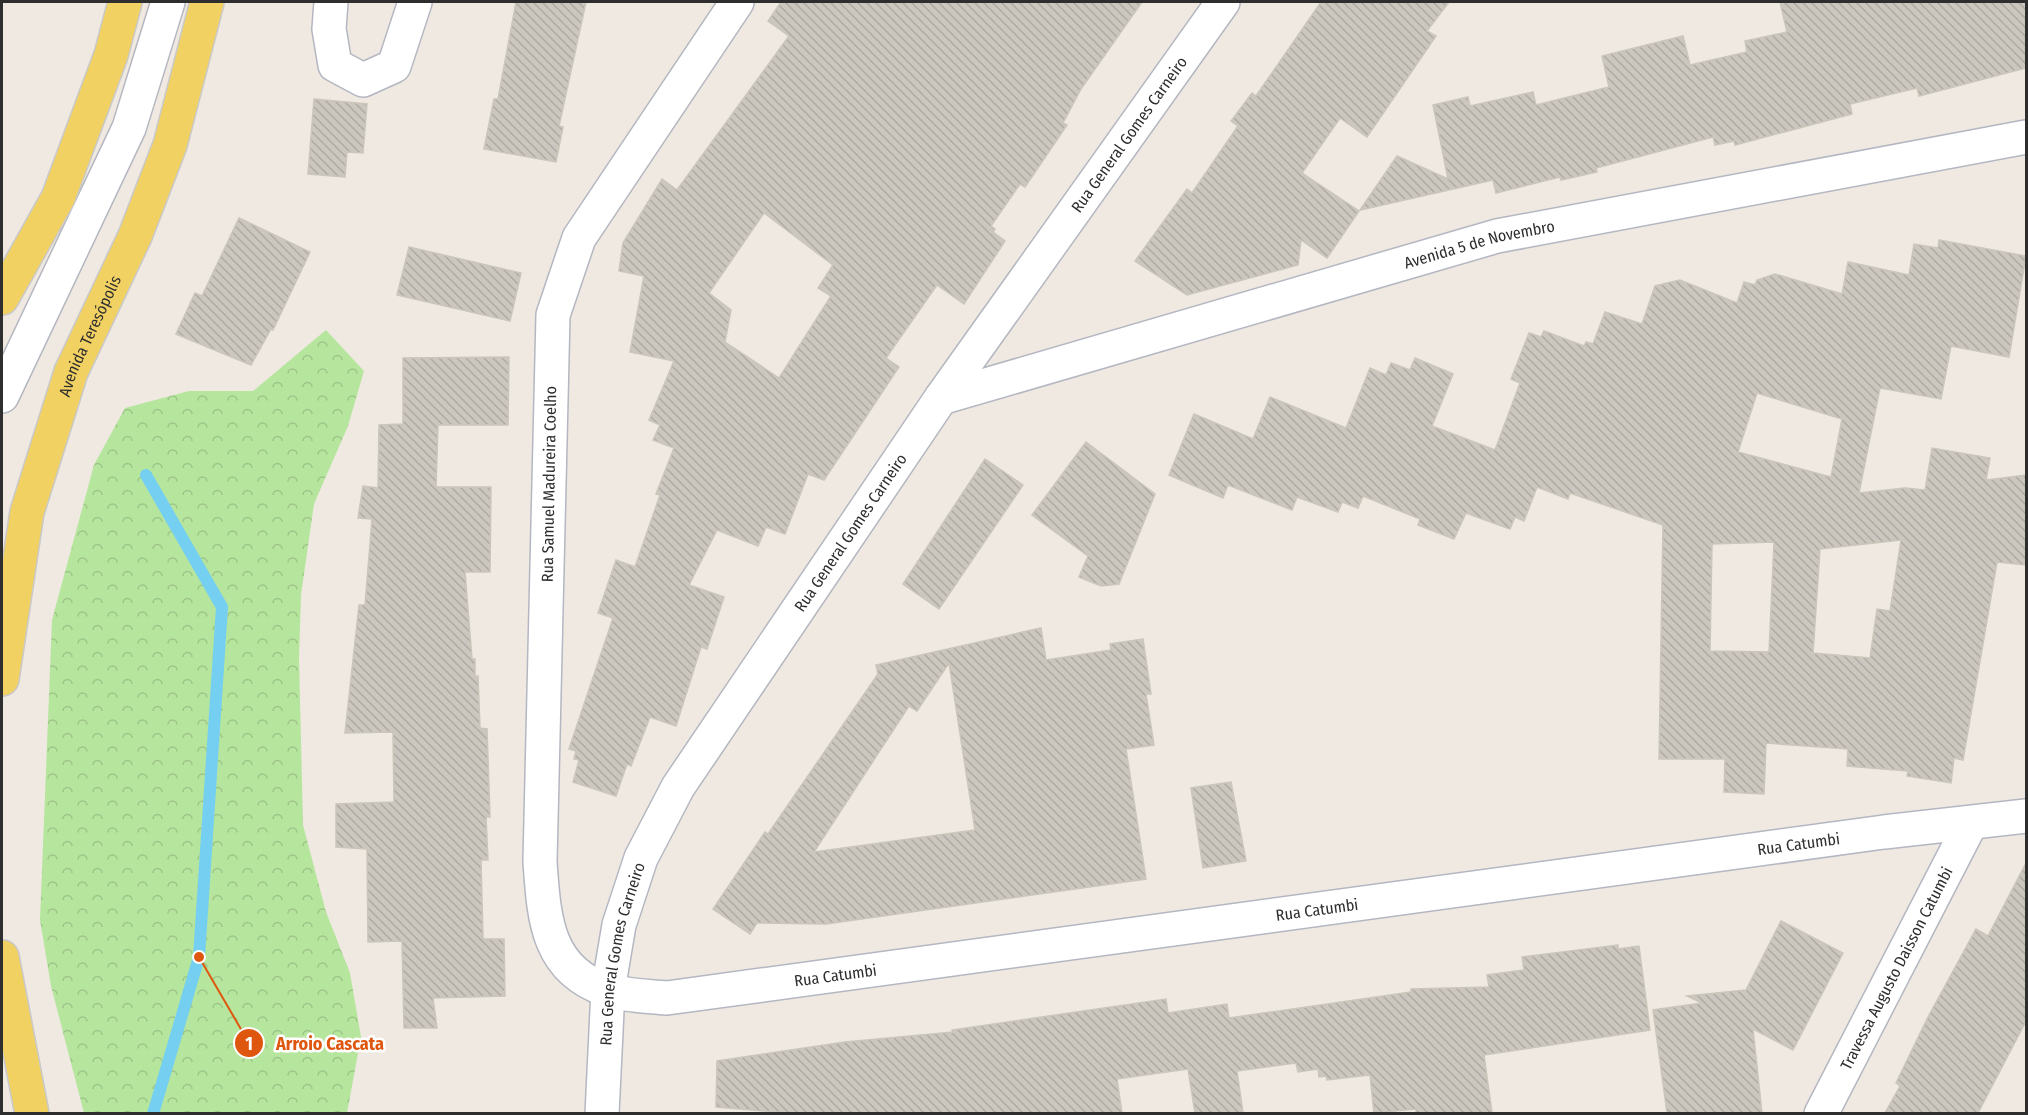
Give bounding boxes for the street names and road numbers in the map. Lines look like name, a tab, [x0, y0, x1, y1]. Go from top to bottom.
street label: Rua General Gomes Carneiro	[1067, 53, 1191, 216]
street label: Avenida 5 de Novembro	[1402, 216, 1556, 272]
street label: Avenida Teresópolis	[54, 272, 125, 399]
street label: Rua Samuel Madureira Coelho	[538, 386, 560, 582]
street label: Rua General Gomes Carneiro	[790, 450, 910, 615]
street label: Rua Catumbi	[1756, 829, 1841, 859]
street label: Rua General Gomes Carneiro	[596, 860, 648, 1046]
street label: Travessa Augusto Daisson Catumbi	[1836, 864, 1956, 1073]
street label: Rua Catumbi	[1275, 894, 1359, 924]
street label: Rua Catumbi	[793, 960, 878, 990]

